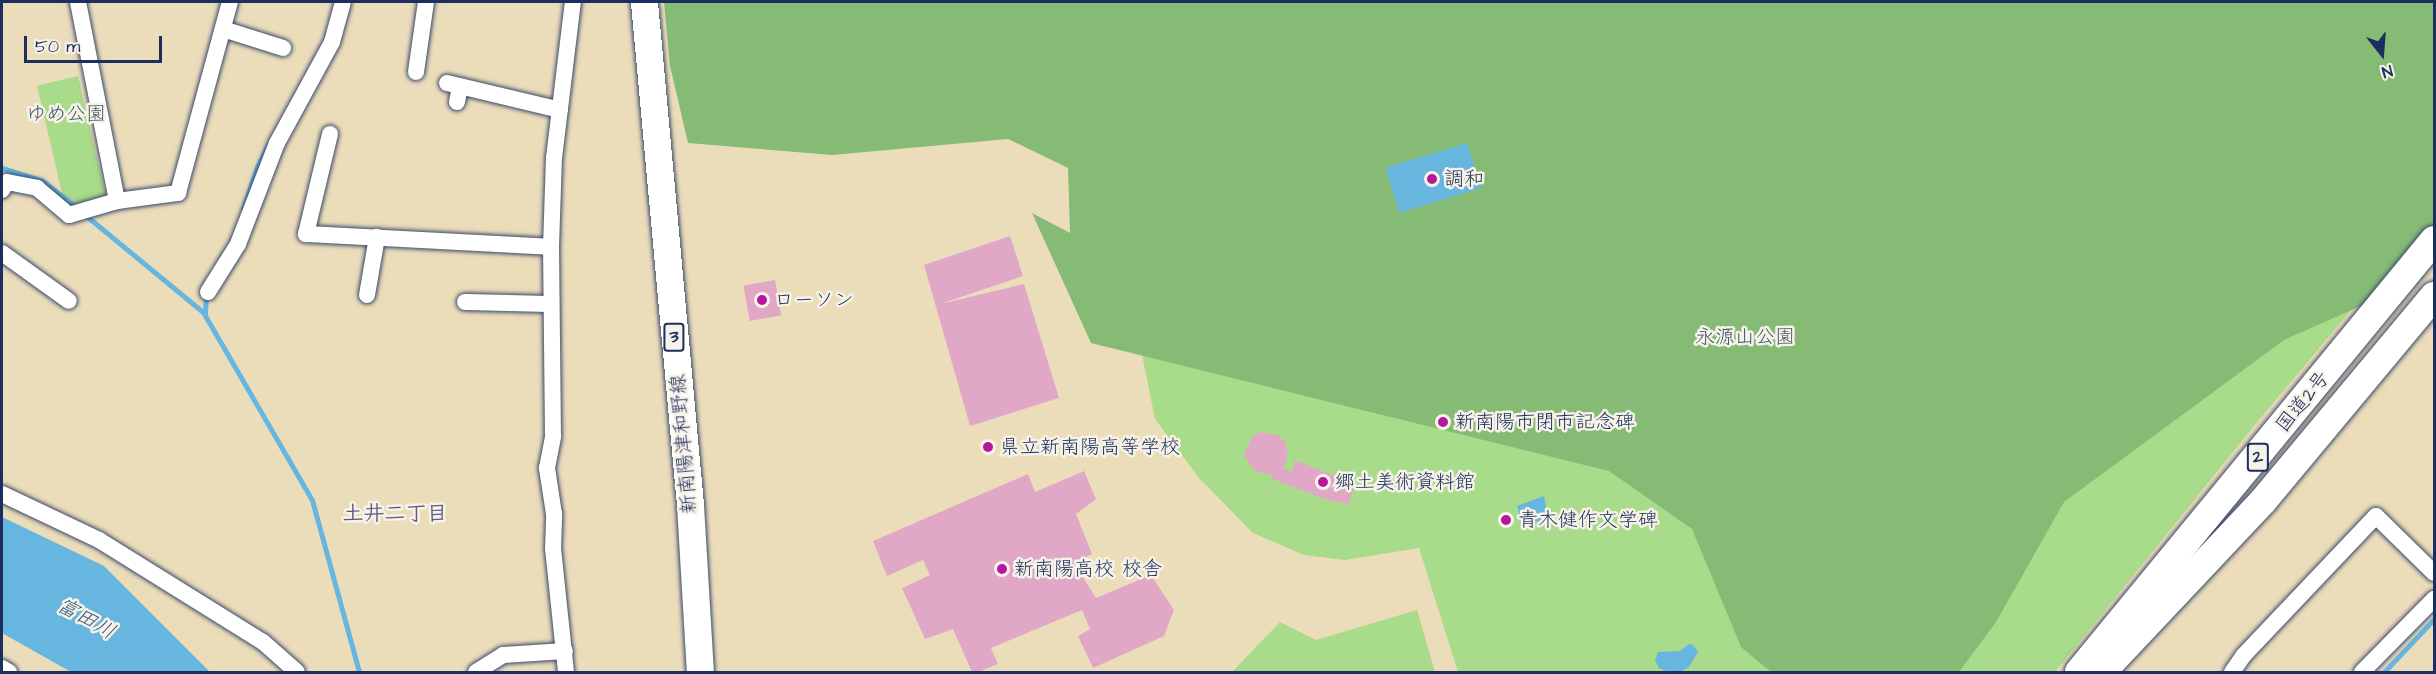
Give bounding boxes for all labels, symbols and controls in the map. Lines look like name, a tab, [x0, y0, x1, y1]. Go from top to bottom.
scale bar	[27, 24, 165, 62]
north arrow	[2352, 24, 2412, 84]
text: 50 m	[35, 34, 80, 59]
text: N	[2379, 59, 2395, 83]
park label: ゆめ公園	[26, 102, 106, 126]
place label: 調和	[1444, 167, 1484, 191]
marker: 調和	[1425, 172, 1439, 186]
place label: ローソン	[774, 288, 854, 312]
marker: ローソン	[755, 293, 769, 307]
road number: 3	[662, 322, 686, 352]
park label: 永源山公園	[1695, 325, 1795, 349]
street label: 国道2号	[2271, 367, 2335, 437]
street label: 新南陽津和野線	[666, 373, 702, 515]
place label: 新南陽市閉市記念碑	[1455, 410, 1635, 434]
marker: 新南陽市閉市記念碑	[1436, 415, 1450, 429]
place label: 県立新南陽高等学校	[1000, 435, 1180, 459]
marker: 県立新南陽高等学校	[981, 440, 995, 454]
road number: 2	[2246, 442, 2270, 472]
place label: 郷土美術資料館	[1335, 470, 1475, 494]
marker: 郷土美術資料館	[1316, 475, 1330, 489]
district label: 土井二丁目	[343, 501, 447, 527]
place label: 青木健作文学碑	[1518, 508, 1658, 532]
marker: 青木健作文学碑	[1499, 513, 1513, 527]
place label: 新南陽高校 校舎	[1014, 557, 1162, 581]
marker: 新南陽高校 校舎	[995, 562, 1009, 576]
water label: 富田川	[52, 593, 120, 645]

